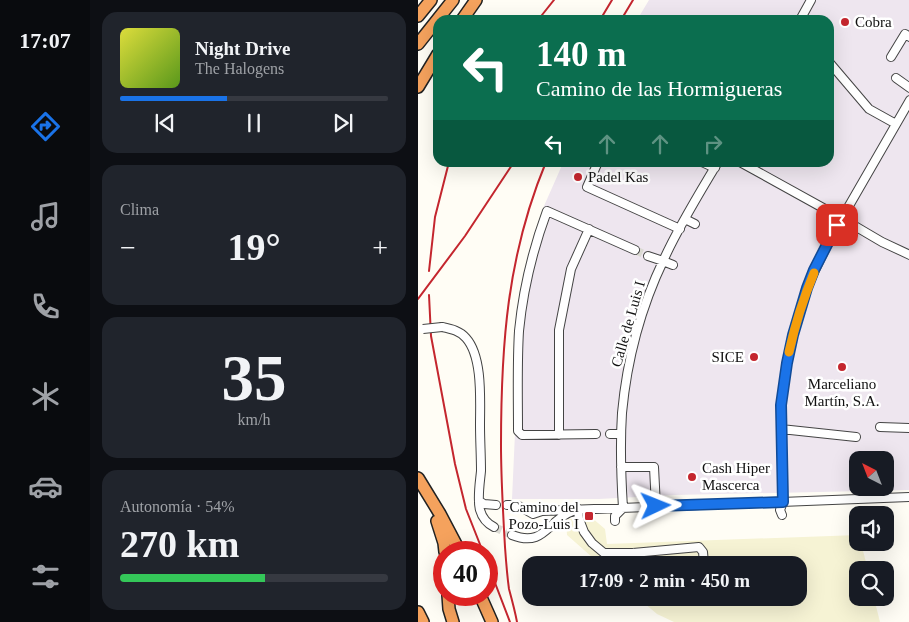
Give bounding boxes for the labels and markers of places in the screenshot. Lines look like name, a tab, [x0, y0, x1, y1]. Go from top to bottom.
place label: Cobra	[855, 14, 892, 30]
marker: Cobra	[839, 16, 851, 28]
place label: Padel Kas	[588, 169, 649, 185]
marker: Padel Kas	[572, 171, 584, 183]
pin	[816, 204, 858, 246]
place label: SICE	[711, 349, 744, 365]
marker: SICE	[748, 351, 760, 363]
marker: Marceliano Martín, S.A.	[836, 361, 848, 373]
place label: Marceliano Martín, S.A.	[805, 376, 880, 409]
place label: Cash Hiper Mascerca	[702, 460, 770, 493]
marker: Cash Hiper Mascerca	[686, 471, 698, 483]
place label: Camino del Pozo-Luis I	[509, 499, 579, 532]
marker: Camino del Pozo-Luis I	[583, 510, 595, 522]

